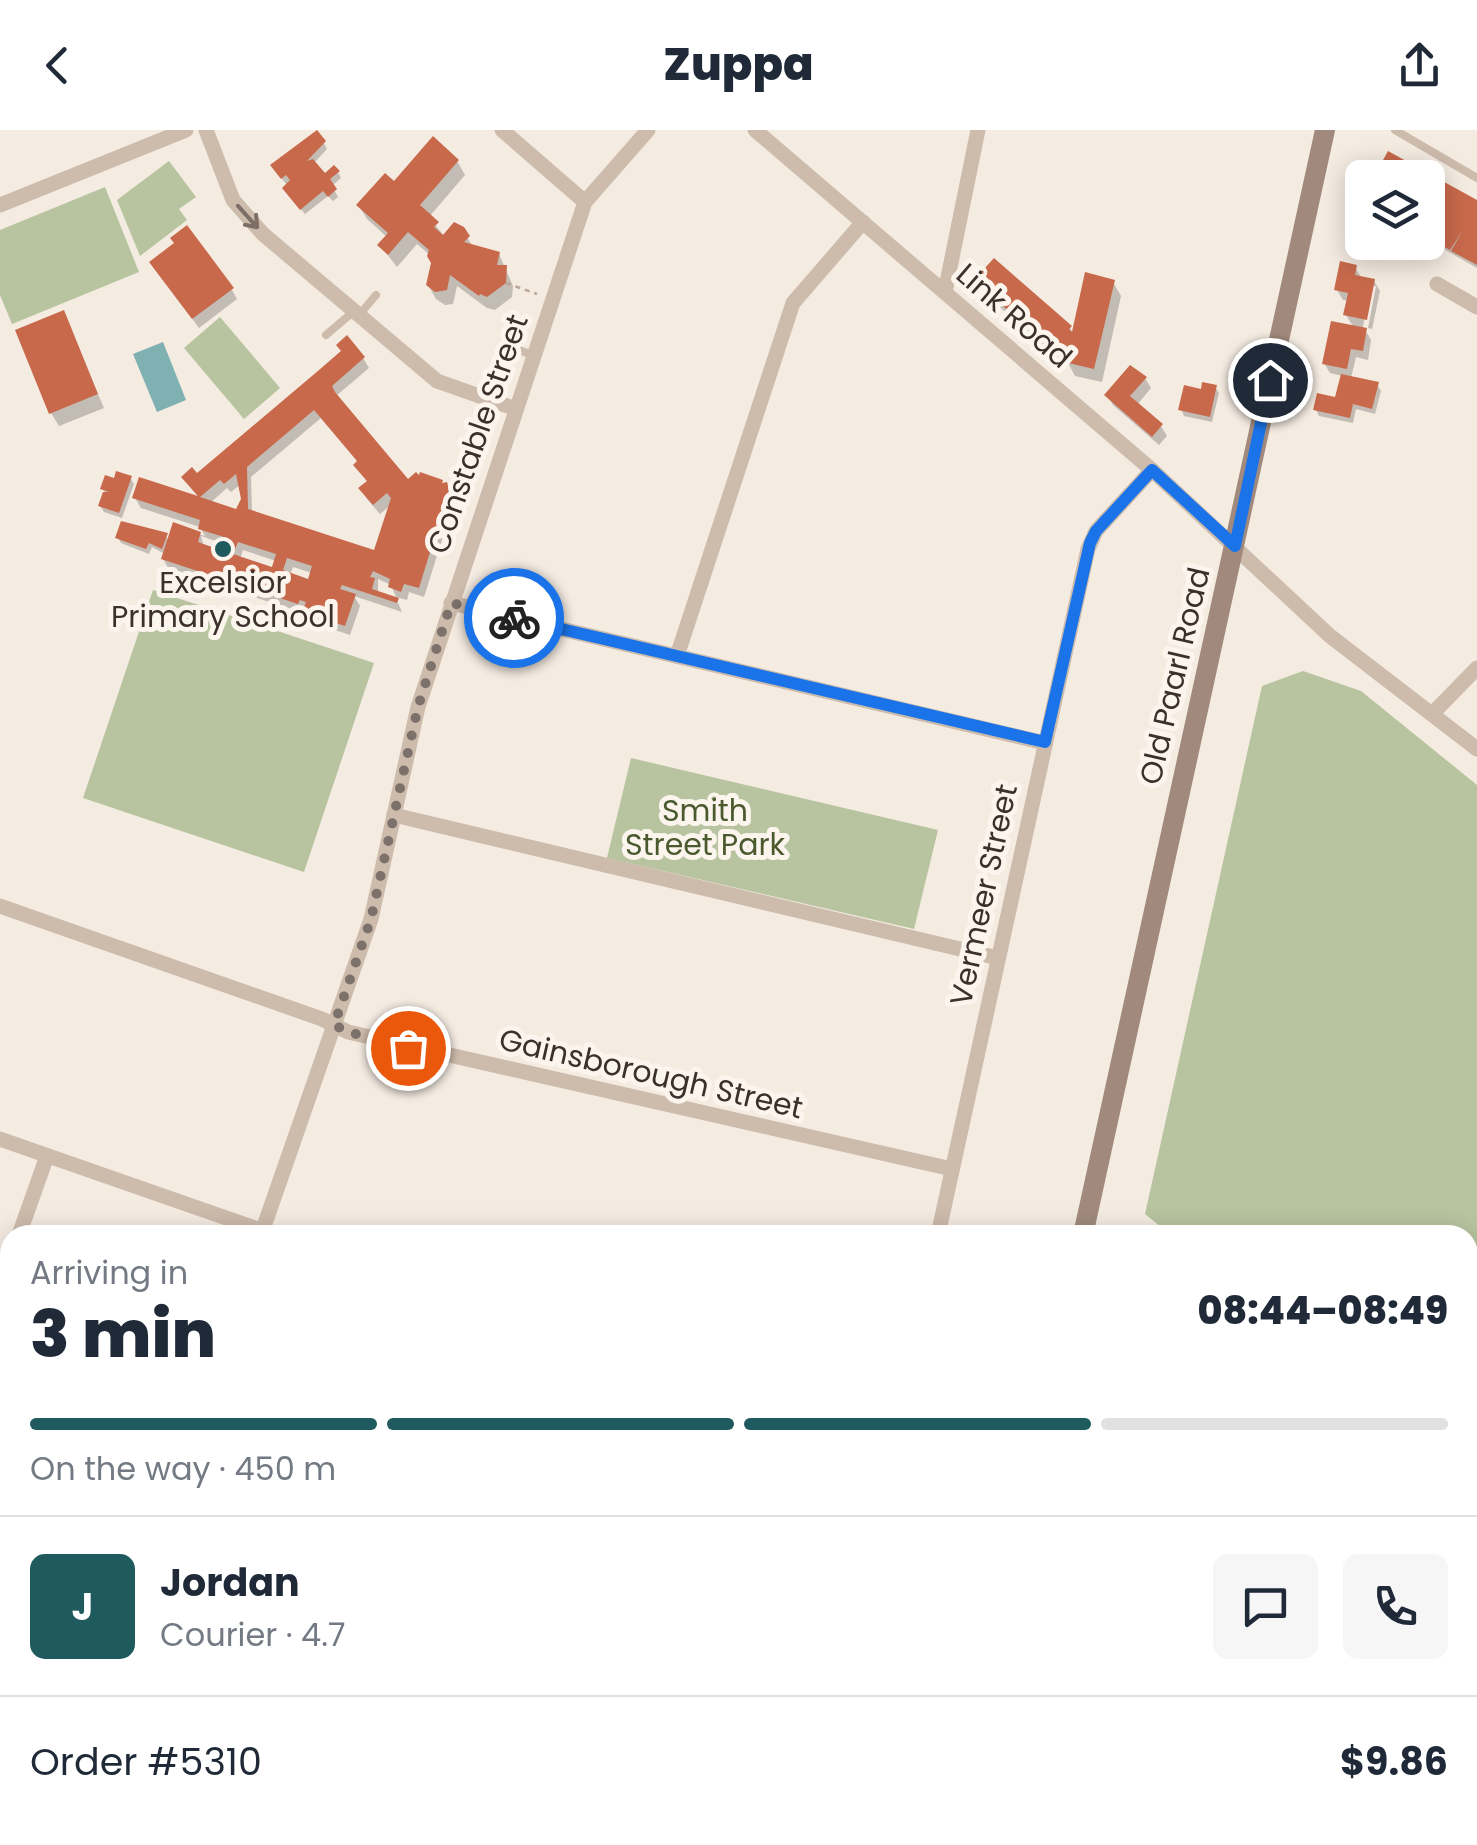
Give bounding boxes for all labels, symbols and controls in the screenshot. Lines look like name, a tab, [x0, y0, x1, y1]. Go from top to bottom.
text: Zuppa	[663, 33, 814, 96]
icon: back	[30, 38, 85, 93]
icon: share	[1392, 38, 1447, 93]
map controls	[1345, 160, 1445, 260]
button: layers	[1345, 160, 1445, 260]
one-way arrow	[236, 204, 259, 229]
street label: Link Road	[947, 253, 1082, 378]
street label: Constable Street	[416, 308, 539, 559]
pin	[1228, 338, 1313, 423]
icon: home	[1243, 353, 1298, 408]
marker: Excelsior Primary School	[212, 538, 234, 560]
place label: Excelsior Primary School	[111, 561, 335, 638]
street label: Old Paarl Road	[1129, 563, 1220, 789]
courier	[464, 568, 564, 668]
icon: bike	[487, 591, 542, 646]
street label: Vermeer Street	[939, 780, 1028, 1010]
park label: Smith Street Park	[625, 789, 786, 866]
pin	[366, 1006, 451, 1091]
street label: Gainsborough Street	[495, 1018, 807, 1129]
icon: bag	[381, 1021, 436, 1076]
text: Arriving in	[30, 1250, 188, 1295]
text: 08:44–08:49	[1198, 1284, 1448, 1337]
text: 3 min	[30, 1289, 216, 1380]
text: On the way · 450 m	[30, 1446, 336, 1491]
button: chat	[1213, 1554, 1318, 1659]
button: phone	[1343, 1554, 1448, 1659]
text: Jordan	[160, 1556, 300, 1609]
text: J	[72, 1580, 93, 1633]
text: Courier · 4.7	[160, 1612, 345, 1657]
text: Order #5310	[30, 1735, 262, 1788]
text: $9.86	[1340, 1735, 1448, 1788]

